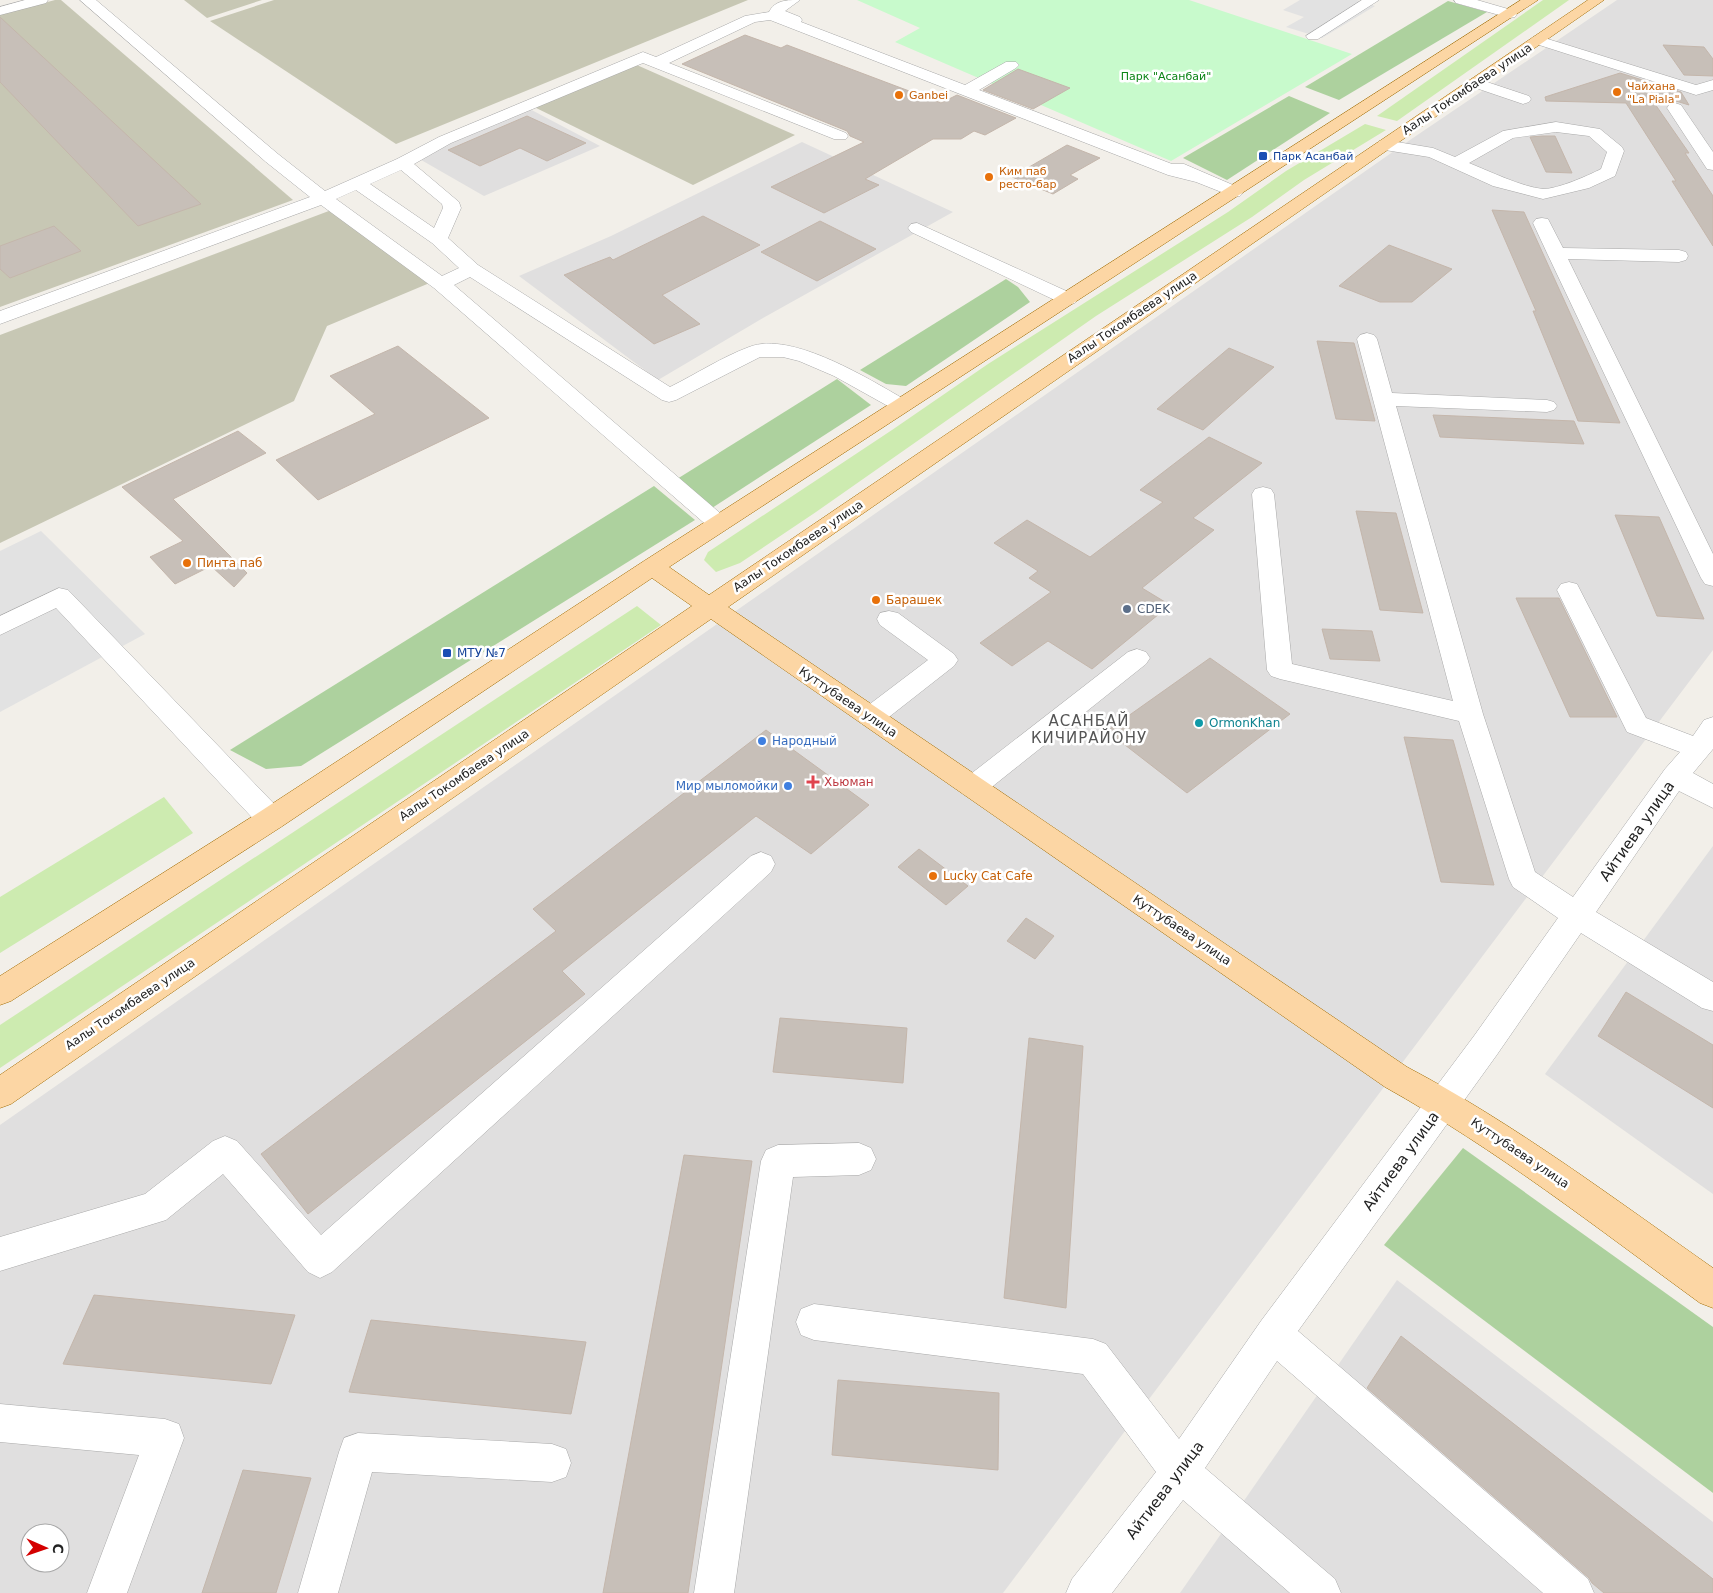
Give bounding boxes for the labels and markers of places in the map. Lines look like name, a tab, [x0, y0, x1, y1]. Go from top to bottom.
place label: Чайхана "La Piala"	[1627, 80, 1679, 106]
marker: Чайхана "La Piala"	[1611, 86, 1623, 98]
marker: Ganbei	[893, 89, 905, 101]
place label: Ganbei	[909, 89, 948, 102]
marker: Парк Асанбай	[1257, 150, 1269, 162]
place label: Парк Асанбай	[1273, 150, 1353, 163]
place label: Ким паб ресто-бар	[999, 165, 1056, 191]
marker: Ким паб ресто-бар	[983, 171, 995, 183]
place label: Пинта паб	[197, 556, 262, 570]
marker: Пинта паб	[181, 557, 193, 569]
place label: Барашек	[886, 593, 942, 607]
marker: Барашек	[870, 594, 882, 606]
place label: CDEK	[1137, 602, 1171, 616]
marker: CDEK	[1121, 603, 1133, 615]
place label: МТУ №7	[457, 646, 506, 660]
marker: МТУ №7	[441, 647, 453, 659]
place label: OrmonKhan	[1209, 716, 1280, 730]
marker: OrmonKhan	[1193, 717, 1205, 729]
place label: Народный	[772, 734, 837, 748]
marker: Народный	[756, 735, 768, 747]
marker: Хьюман	[806, 775, 820, 789]
place label: Хьюман	[824, 775, 874, 789]
place label: Мир мыломойки	[676, 779, 778, 793]
marker: Мир мыломойки	[782, 780, 794, 792]
place label: Lucky Cat Cafe	[943, 869, 1033, 883]
marker: Lucky Cat Cafe	[927, 870, 939, 882]

